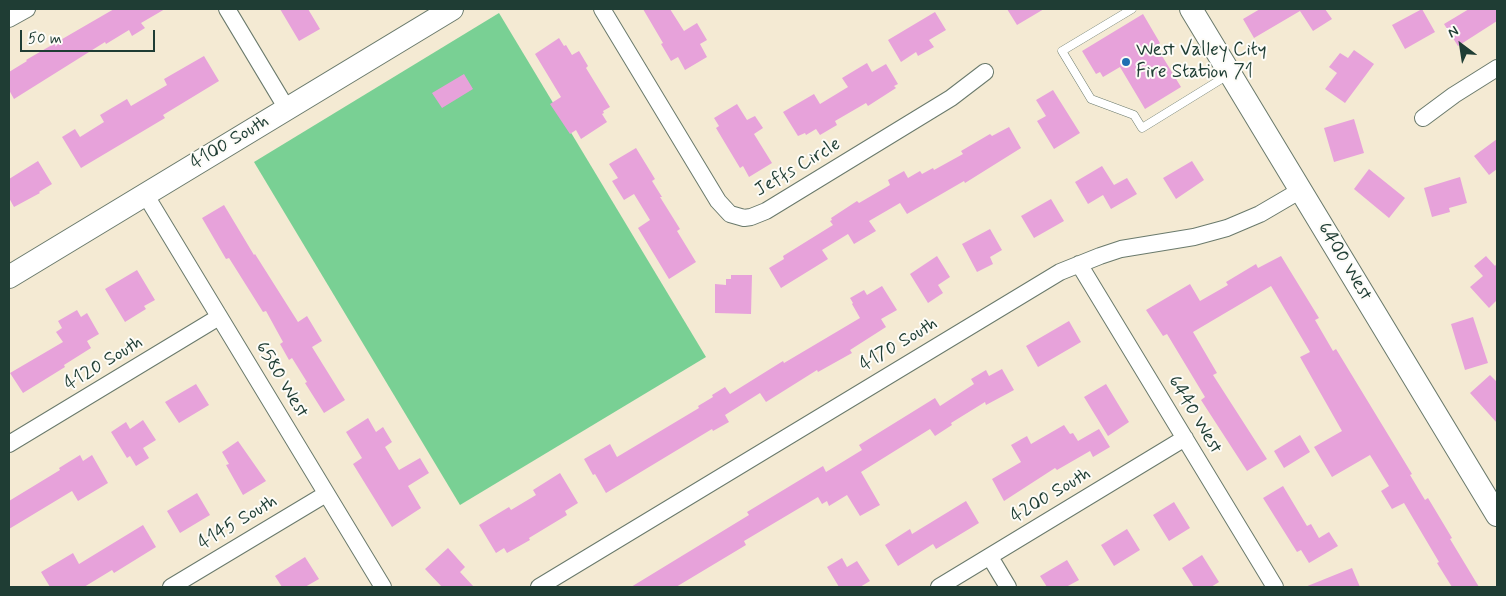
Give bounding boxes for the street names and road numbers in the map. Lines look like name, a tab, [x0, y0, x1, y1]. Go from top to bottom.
street label: 4100 South	[187, 111, 273, 175]
street label: Jeffs Circle	[751, 133, 845, 203]
street label: 6400 West	[1312, 219, 1376, 305]
street label: 4170 South	[856, 313, 942, 377]
street label: 4120 South	[61, 332, 147, 396]
street label: 6580 West	[249, 338, 313, 422]
street label: 6440 West	[1162, 372, 1226, 458]
street label: 4200 South	[1007, 463, 1095, 529]
street label: 4145 South	[194, 491, 282, 555]

